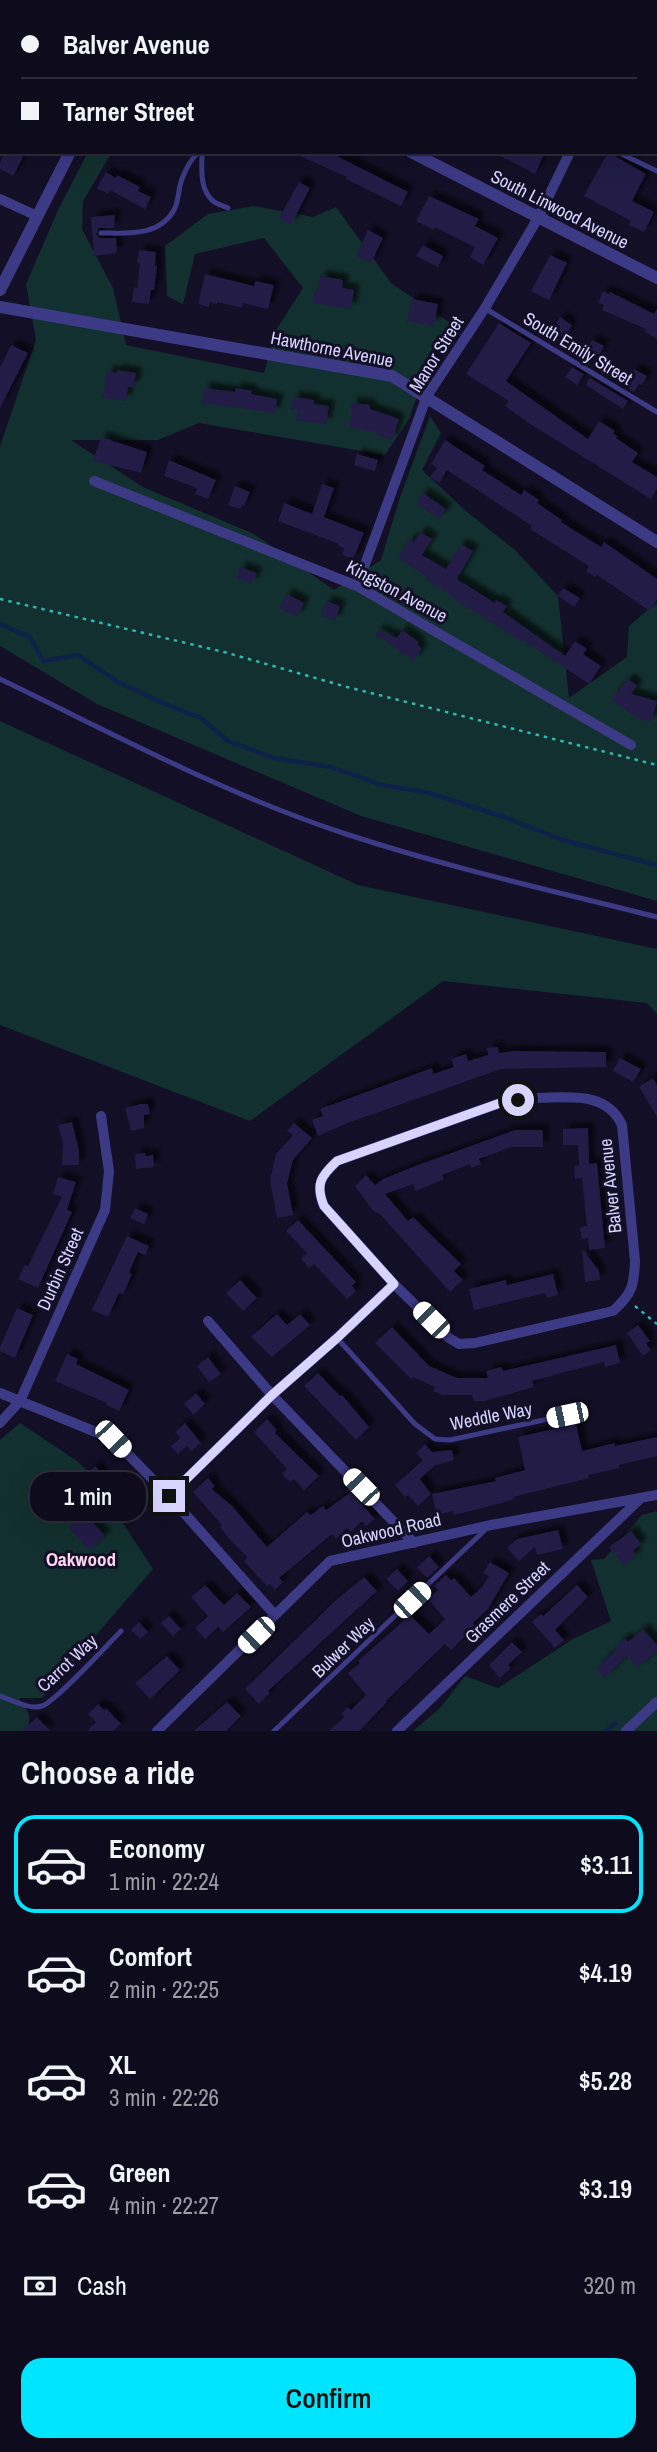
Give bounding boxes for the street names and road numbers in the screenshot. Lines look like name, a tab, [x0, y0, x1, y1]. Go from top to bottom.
street label: South Linwood Avenue	[487, 163, 633, 255]
street label: South Emily Street	[519, 306, 637, 390]
street label: Manor Street	[403, 311, 469, 397]
street label: Hawthorne Avenue	[269, 325, 395, 373]
street label: Kingston Avenue	[342, 554, 452, 628]
street label: Balver Avenue	[593, 1137, 627, 1235]
street label: Durbin Street	[31, 1224, 89, 1314]
street label: Weddle Way	[448, 1396, 535, 1436]
street label: Oakwood Road	[339, 1506, 443, 1554]
street label: Grasmere Street	[459, 1555, 555, 1649]
street label: Bulwer Way	[306, 1610, 380, 1683]
street label: Carrot Way	[31, 1628, 103, 1697]

